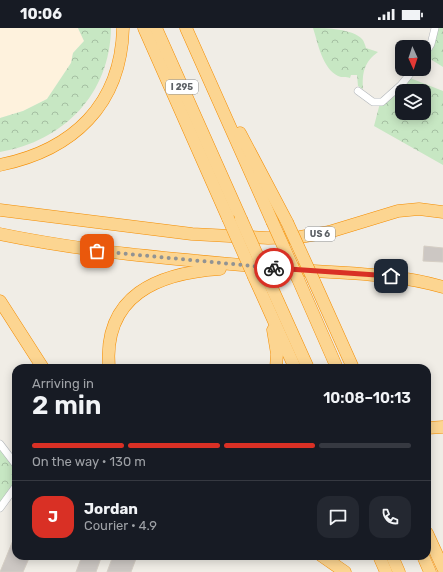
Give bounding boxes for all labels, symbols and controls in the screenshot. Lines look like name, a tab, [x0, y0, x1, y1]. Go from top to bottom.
text: 10:06	[20, 5, 62, 23]
north arrow	[395, 40, 431, 76]
map controls	[395, 40, 431, 120]
road number: I 295	[166, 80, 198, 94]
button: layers	[395, 84, 431, 120]
road number: US 6	[305, 227, 335, 241]
pin	[80, 234, 114, 268]
icon: bag	[86, 240, 108, 262]
courier	[254, 248, 294, 288]
icon: bike	[263, 257, 285, 279]
pin	[374, 259, 408, 293]
icon: home	[380, 265, 402, 287]
text: Arriving in	[32, 376, 94, 391]
text: 10:08–10:13	[323, 389, 411, 407]
text: 2 min	[32, 390, 101, 421]
text: On the way · 130 m	[32, 454, 146, 469]
button: chat	[317, 496, 359, 538]
button: phone	[369, 496, 411, 538]
text: Jordan	[84, 500, 138, 518]
text: J	[48, 508, 58, 526]
text: Courier · 4.9	[84, 518, 157, 533]

